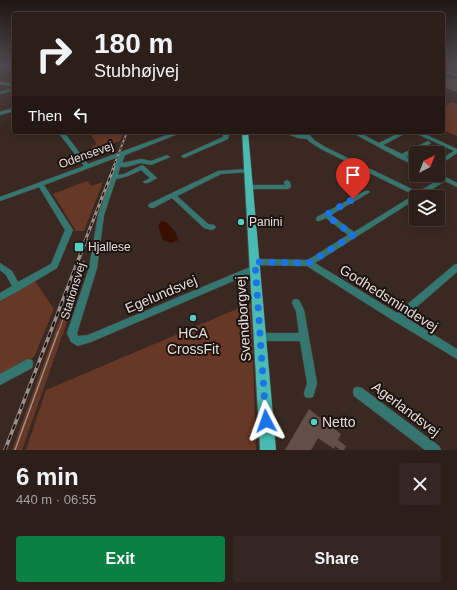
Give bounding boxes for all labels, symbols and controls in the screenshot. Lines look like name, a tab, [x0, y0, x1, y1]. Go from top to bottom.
icon: right	[28, 28, 80, 80]
text: 180 m	[94, 28, 173, 59]
text: Stubhøjvej	[94, 61, 179, 81]
icon: left	[70, 104, 92, 126]
text: Then	[28, 107, 62, 124]
street label: Odensevej	[57, 139, 115, 171]
north arrow	[409, 146, 445, 182]
map controls	[409, 146, 445, 226]
pin	[336, 158, 370, 199]
icon: arrive	[342, 164, 364, 186]
button: layers	[409, 190, 445, 226]
place label: Panini	[249, 215, 282, 229]
marker: Panini	[236, 217, 246, 227]
place label: Hjallese	[88, 240, 131, 254]
marker: Hjallese	[73, 241, 85, 253]
street label: Stationsvej	[58, 261, 88, 321]
street label: Godhedsmindevej	[337, 261, 441, 335]
street label: Egelundsvej	[123, 272, 199, 316]
street label: Svendborgvej	[232, 276, 254, 362]
marker: HCA CrossFit	[188, 313, 198, 323]
place label: HCA CrossFit	[167, 325, 219, 357]
street label: Agerlandsvej	[369, 378, 443, 440]
position arrow	[245, 400, 287, 442]
place label: Netto	[322, 414, 356, 430]
marker: Netto	[309, 417, 319, 427]
text: 6 min	[16, 463, 79, 490]
button: close	[399, 463, 441, 505]
text: 440 m · 06:55	[16, 492, 96, 507]
button: Exit	[16, 536, 225, 582]
button: Share	[233, 536, 441, 582]

